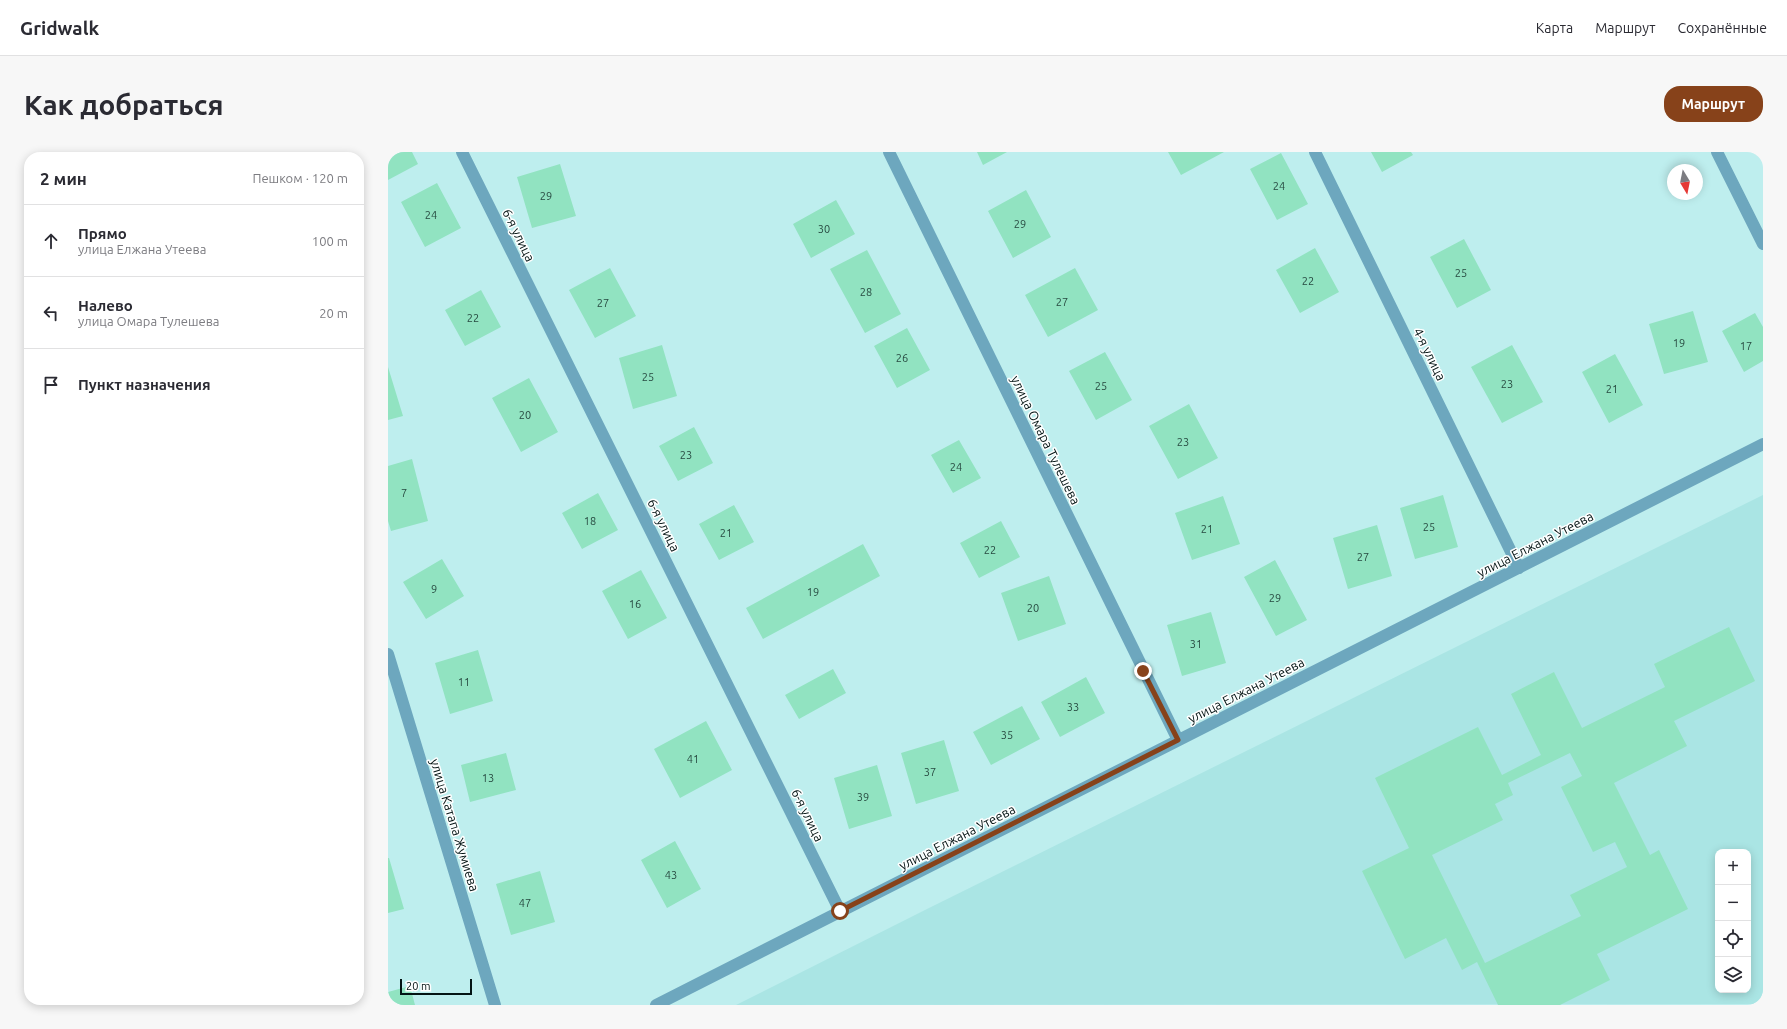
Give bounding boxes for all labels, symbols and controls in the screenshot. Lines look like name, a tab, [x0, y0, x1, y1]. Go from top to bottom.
text: Gridwalk	[20, 17, 99, 39]
text: Карта	[1536, 20, 1573, 36]
text: Маршрут	[1595, 20, 1656, 36]
text: Сохранённые	[1678, 20, 1767, 36]
button: Маршрут	[1664, 86, 1763, 122]
text: Как добраться	[24, 89, 223, 120]
north arrow	[1667, 164, 1703, 200]
text: 2 мин	[40, 169, 87, 188]
text: Пешком · 120 m	[252, 171, 348, 185]
house number: 24	[1273, 180, 1285, 192]
house number: 29	[540, 190, 552, 202]
street label: 6-я улица	[500, 206, 538, 264]
house number: 24	[425, 209, 437, 221]
house number: 29	[1014, 218, 1026, 230]
house number: 30	[818, 223, 830, 235]
text: Прямо	[78, 225, 127, 242]
icon: ahead	[40, 230, 62, 252]
text: 100 m	[312, 234, 348, 248]
text: улица Елжана Утеева	[78, 242, 206, 256]
house number: 25	[1455, 267, 1467, 279]
house number: 22	[1302, 275, 1314, 287]
house number: 28	[860, 286, 872, 298]
house number: 27	[1056, 296, 1068, 308]
text: Налево	[78, 297, 133, 314]
house number: 27	[597, 297, 609, 309]
icon: left	[40, 302, 62, 324]
text: 20 m	[319, 306, 348, 320]
house number: 22	[467, 312, 479, 324]
text: улица Омара Тулешева	[78, 314, 220, 328]
street label: 4-я улица	[1411, 325, 1449, 383]
house number: 19	[1673, 337, 1685, 349]
house number: 17	[1740, 340, 1752, 352]
house number: 26	[896, 352, 908, 364]
house number: 25	[642, 371, 654, 383]
street label: улица Омара Тулешева	[1009, 373, 1083, 507]
icon: arrive	[40, 374, 62, 396]
text: Пункт назначения	[78, 376, 211, 393]
house number: 23	[1501, 378, 1513, 390]
house number: 25	[1095, 380, 1107, 392]
house number: 21	[1606, 383, 1618, 395]
house number: 20	[519, 409, 531, 421]
house number: 23	[1177, 436, 1189, 448]
house number: 23	[680, 449, 692, 461]
house number: 24	[950, 461, 962, 473]
house number: 7	[401, 487, 407, 499]
street label: 6-я улица	[645, 496, 683, 554]
street label: улица Елжана Утеева	[1475, 509, 1595, 579]
house number: 18	[584, 515, 596, 527]
house number: 25	[1423, 521, 1435, 533]
house number: 21	[1201, 523, 1213, 535]
house number: 21	[720, 527, 732, 539]
house number: 22	[984, 544, 996, 556]
house number: 27	[1357, 551, 1369, 563]
house number: 9	[431, 583, 437, 595]
house number: 19	[807, 586, 819, 598]
house number: 29	[1269, 592, 1281, 604]
house number: 16	[629, 598, 641, 610]
house number: 20	[1027, 602, 1039, 614]
house number: 31	[1190, 638, 1202, 650]
street label: улица Елжана Утеева	[1186, 655, 1306, 725]
route end	[1134, 662, 1152, 680]
house number: 11	[458, 676, 470, 688]
house number: 33	[1067, 701, 1079, 713]
house number: 35	[1001, 729, 1013, 741]
house number: 41	[687, 753, 699, 765]
street label: улица Катапа Жумиева	[428, 757, 482, 893]
house number: 37	[924, 766, 936, 778]
house number: 13	[482, 772, 494, 784]
street label: 6-я улица	[789, 786, 827, 844]
house number: 39	[857, 791, 869, 803]
street label: улица Елжана Утеева	[897, 802, 1017, 872]
map controls	[1715, 849, 1751, 993]
button: +	[1715, 849, 1751, 885]
house number: 43	[665, 869, 677, 881]
button: −	[1715, 885, 1751, 921]
house number: 47	[519, 897, 531, 909]
route start	[831, 902, 849, 920]
button: locate	[1715, 921, 1751, 957]
button: layers	[1715, 957, 1751, 993]
scale bar	[400, 977, 472, 996]
text: 20 m	[406, 980, 430, 992]

